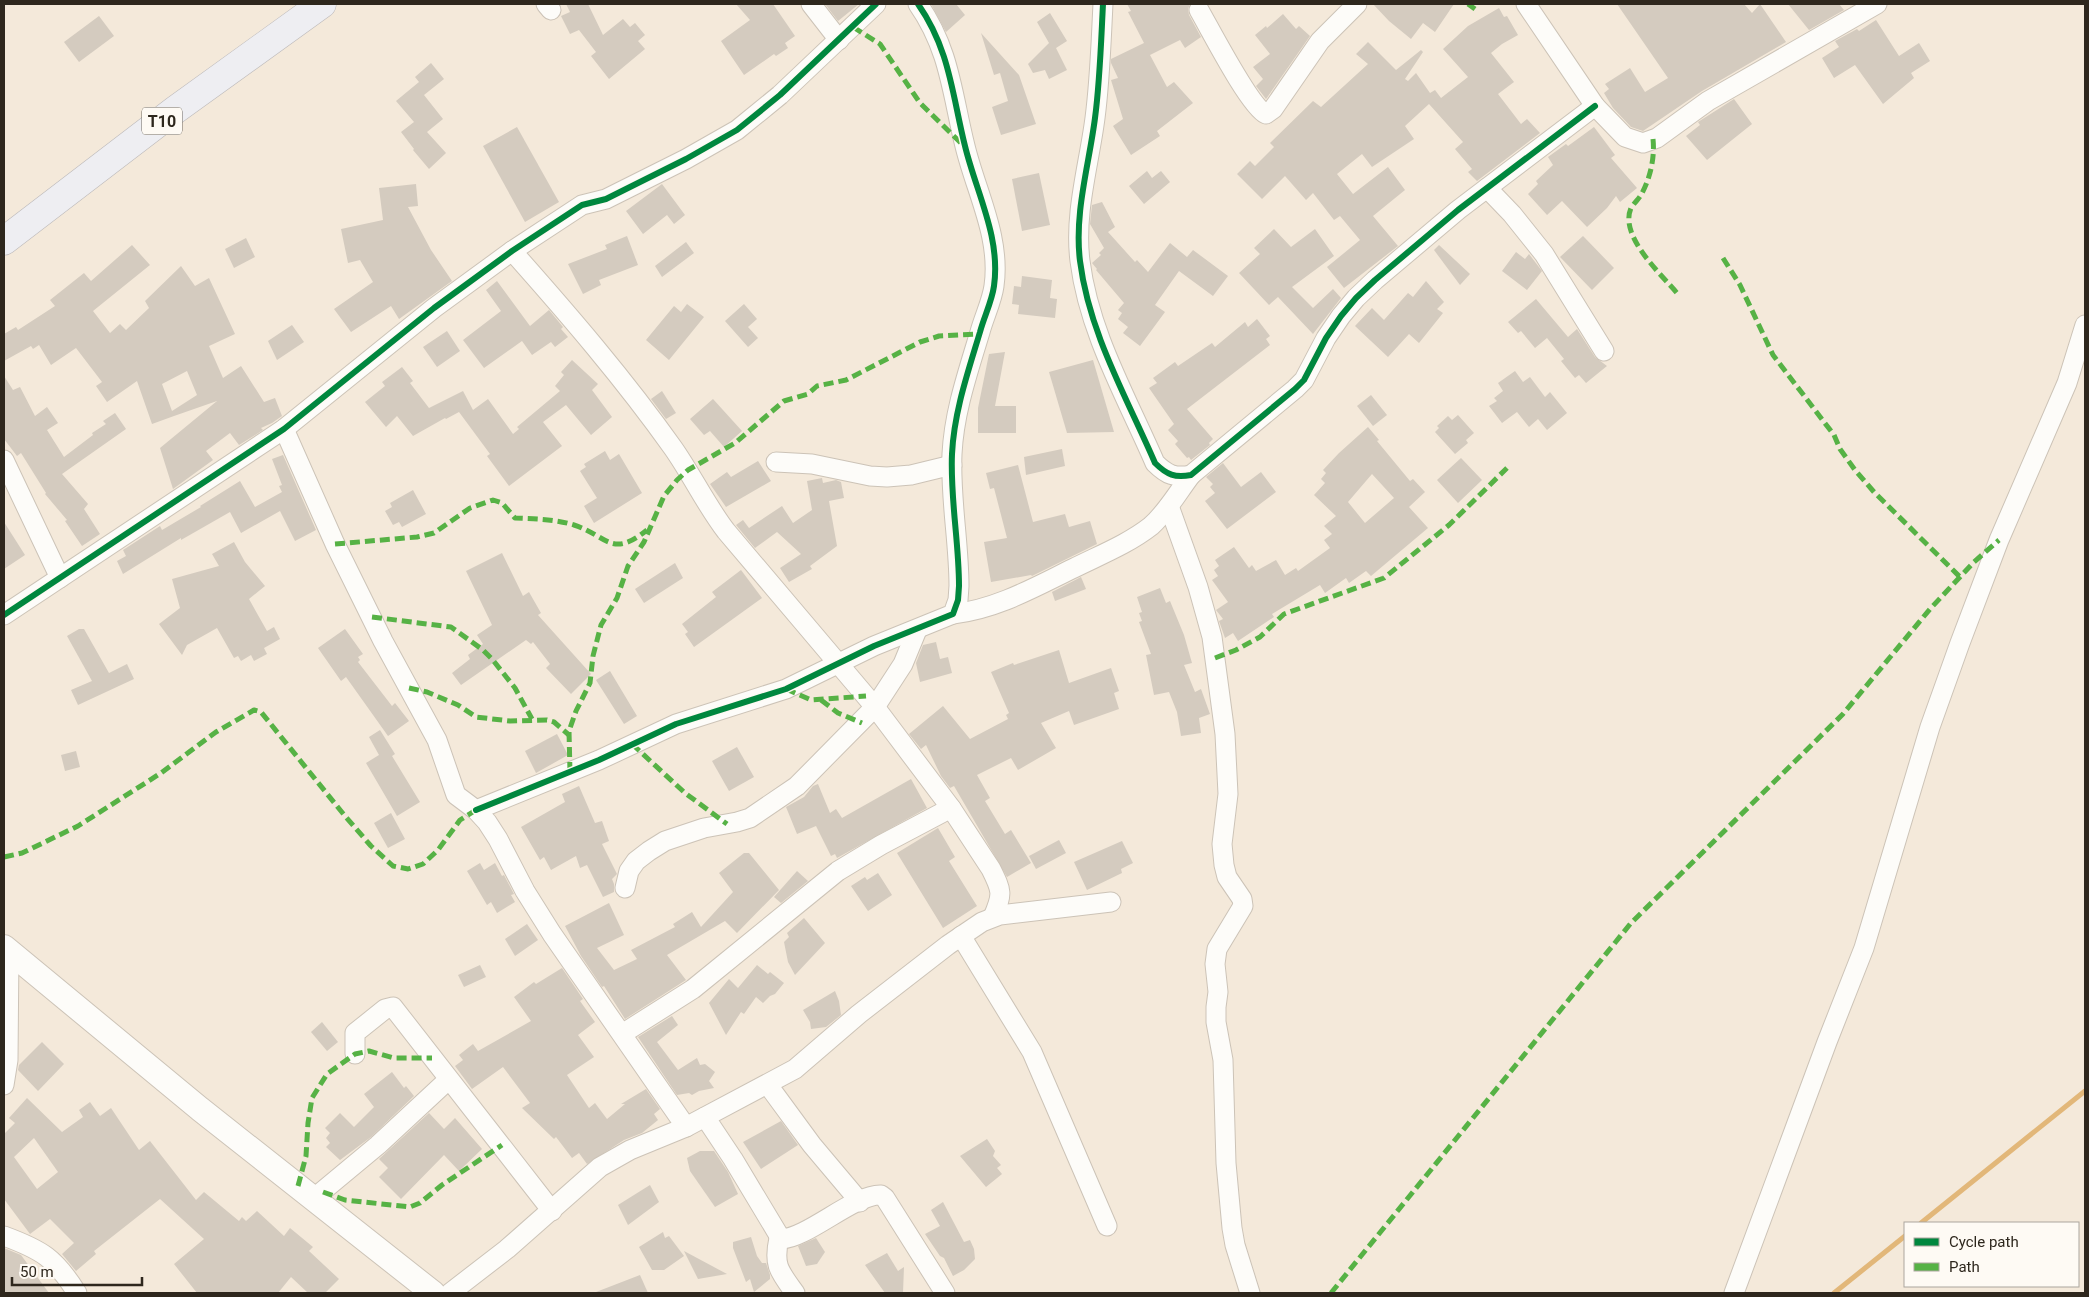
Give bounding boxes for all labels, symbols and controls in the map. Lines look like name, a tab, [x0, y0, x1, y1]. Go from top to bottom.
road number: T10	[142, 108, 182, 134]
legend	[1904, 1222, 2079, 1287]
text: Cycle path	[1949, 1233, 2019, 1251]
scale bar	[12, 1254, 142, 1286]
text: Path	[1949, 1258, 1980, 1276]
text: 50 m	[20, 1263, 54, 1281]

